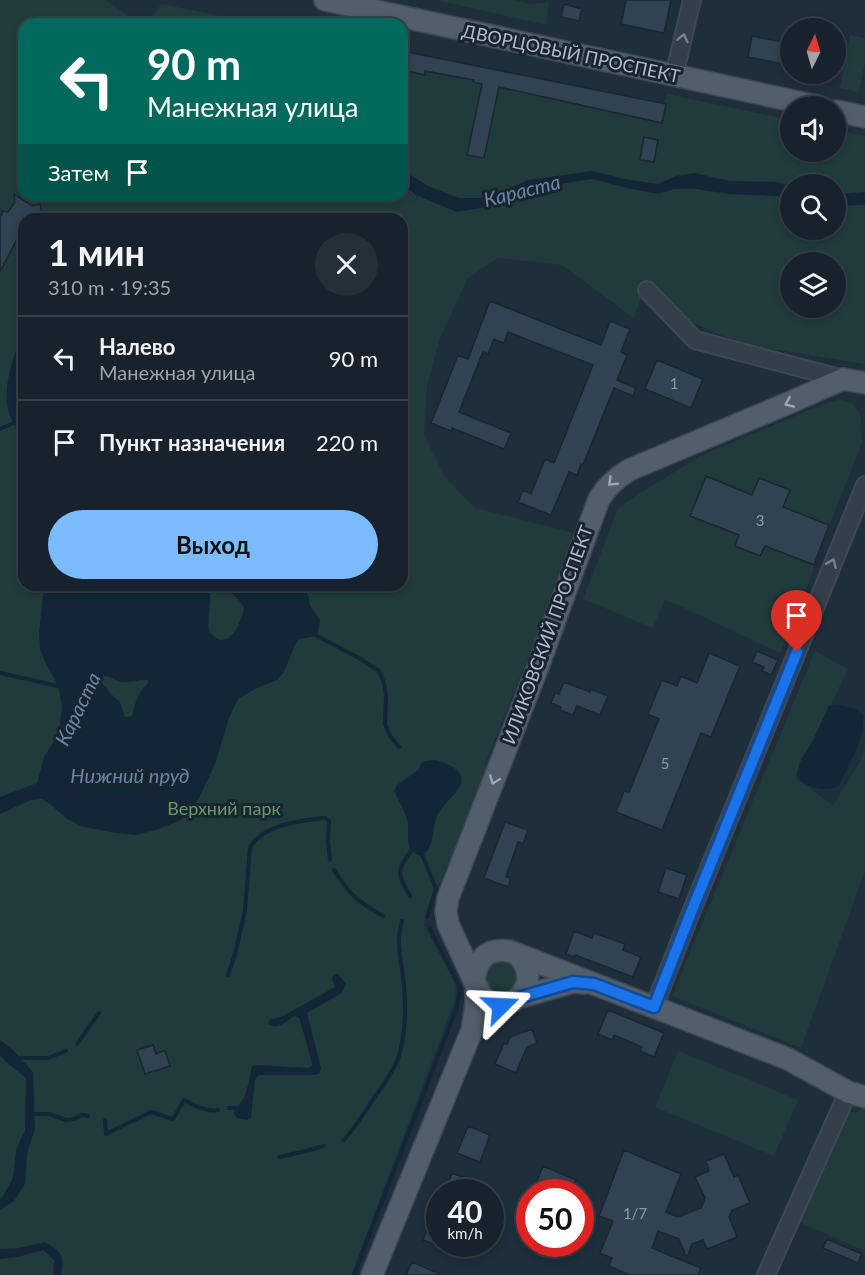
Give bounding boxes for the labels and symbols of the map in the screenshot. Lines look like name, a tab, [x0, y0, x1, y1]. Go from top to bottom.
north arrow	[780, 18, 846, 84]
street label: ДВОРЦОВЫЙ ПРОСПЕКТ	[460, 19, 682, 87]
one-way arrow	[676, 33, 689, 43]
water label: Караста	[481, 169, 563, 211]
house number: 1	[670, 374, 678, 392]
one-way arrow	[785, 395, 796, 407]
one-way arrow	[609, 475, 620, 486]
house number: 3	[756, 511, 764, 529]
street label: ИЛИКОВСКИЙ ПРОСПЕКТ	[497, 522, 597, 747]
one-way arrow	[825, 558, 837, 569]
pin	[771, 590, 822, 652]
water label: Караста	[49, 668, 105, 749]
house number: 5	[661, 754, 669, 772]
water label: Нижний пруд	[70, 763, 190, 787]
one-way arrow	[489, 773, 501, 784]
park label: Верхний парк	[167, 797, 281, 819]
position arrow	[469, 974, 533, 1038]
speed limit sign: 50	[516, 1179, 594, 1257]
house number: 1/7	[623, 1204, 647, 1222]

